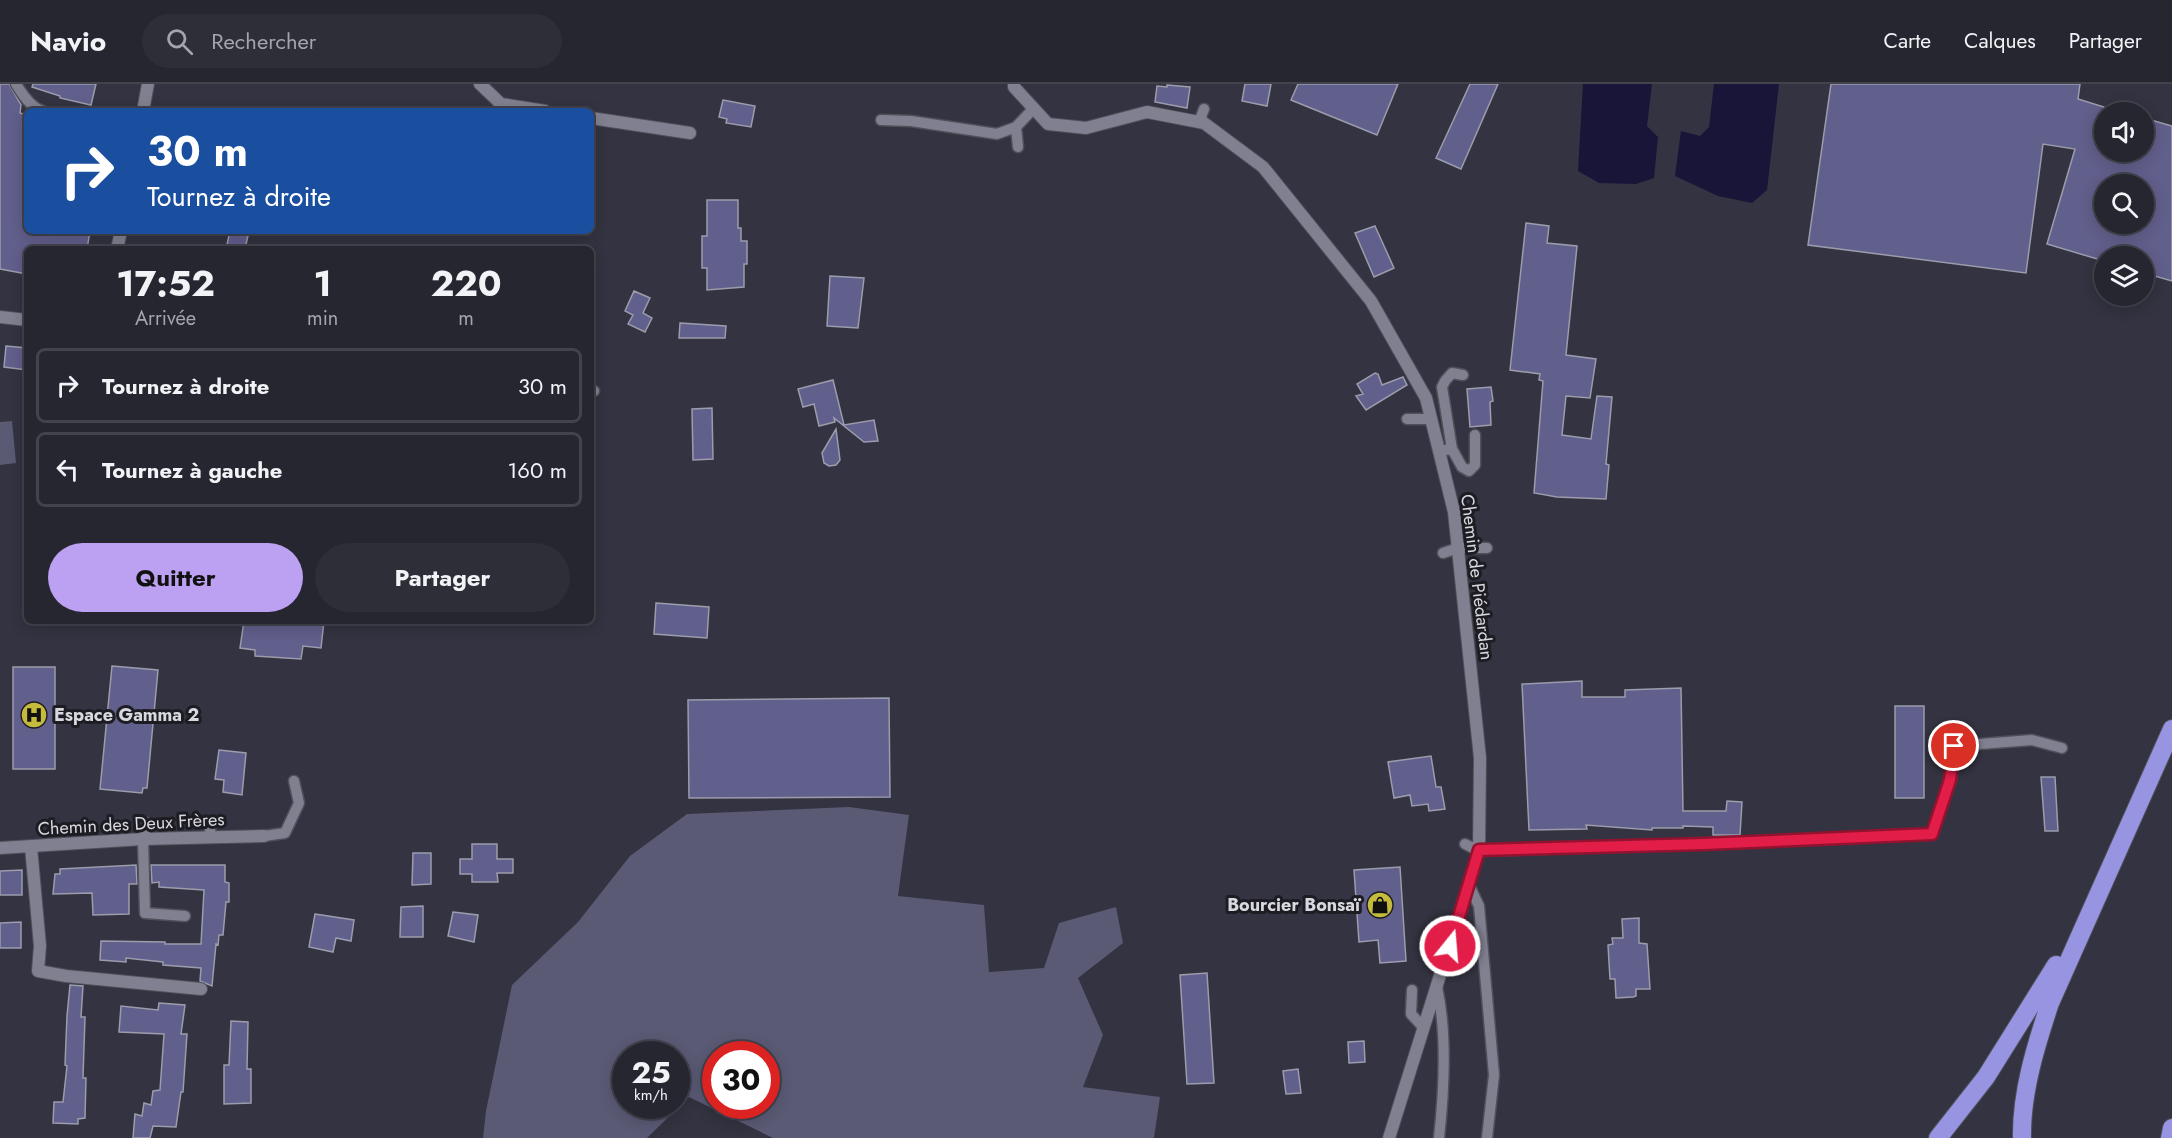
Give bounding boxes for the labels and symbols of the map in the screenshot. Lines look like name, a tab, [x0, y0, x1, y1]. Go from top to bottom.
street label: Chemin de Piédardan	[1454, 493, 1500, 661]
hospital icon: Espace Gamma 2	[19, 700, 49, 730]
place label: Espace Gamma 2	[54, 702, 199, 728]
pin	[1928, 720, 1979, 771]
street label: Chemin des Deux Frères	[37, 806, 225, 842]
shop icon: Bourcier Bonsaï	[1365, 890, 1395, 920]
place label: Bourcier Bonsaï	[1227, 892, 1362, 918]
position arrow	[1418, 914, 1482, 978]
speed limit sign: 30	[702, 1041, 780, 1119]

